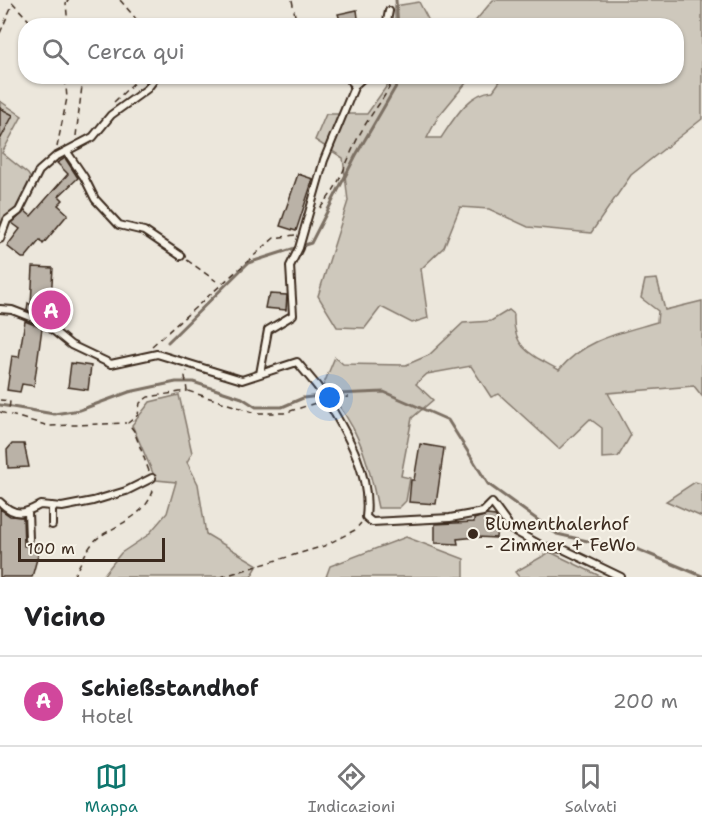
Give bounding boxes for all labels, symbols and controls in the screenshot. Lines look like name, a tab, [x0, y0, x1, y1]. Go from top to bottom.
search box	[18, 18, 684, 84]
icon: search	[39, 35, 72, 68]
text: Cerca qui	[87, 37, 185, 66]
pin: A	[32, 288, 70, 332]
your location	[315, 383, 344, 412]
place label: Blumenthalerhof - Zimmer + FeWo	[485, 512, 636, 557]
marker: Blumenthalerhof - Zimmer + FeWo	[466, 527, 480, 541]
scale bar	[18, 535, 165, 562]
text: 100 m	[27, 538, 75, 559]
text: Vicino	[24, 599, 106, 634]
text: Schießstandhof	[81, 674, 259, 703]
text: A	[36, 688, 51, 714]
text: 200 m	[613, 688, 678, 714]
text: Hotel	[81, 703, 133, 729]
tab: Mappa	[85, 760, 138, 817]
tab: Indicazioni	[308, 760, 395, 817]
tab: Salvati	[565, 760, 617, 817]

